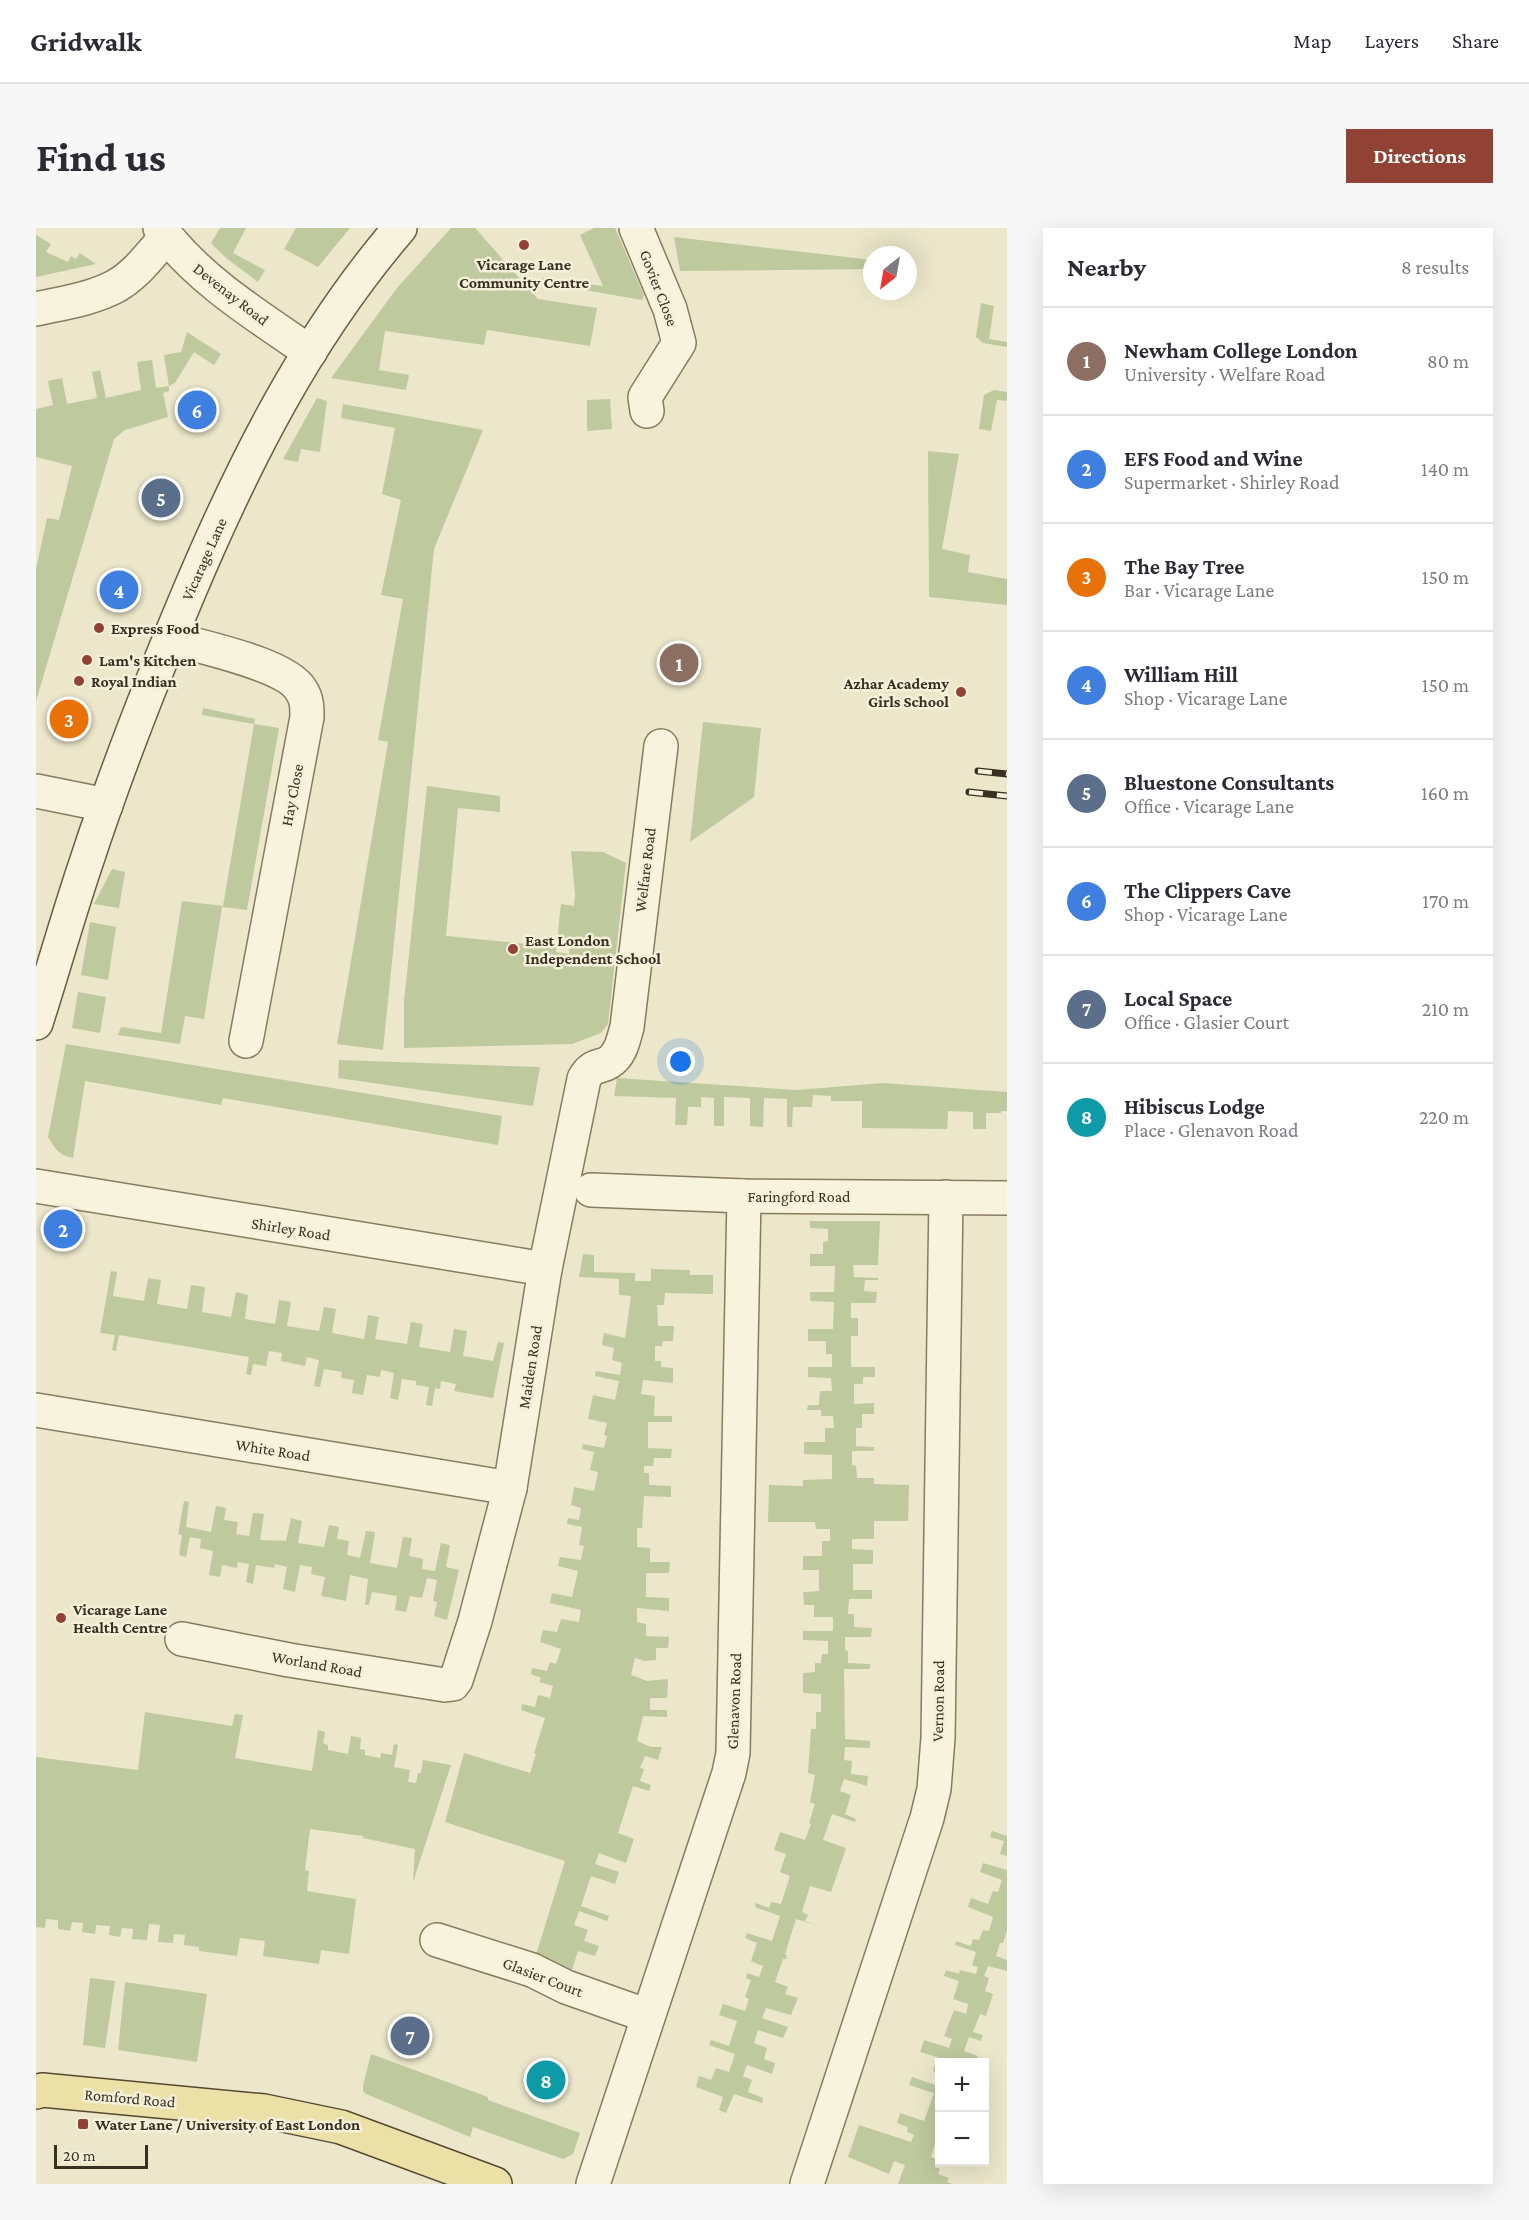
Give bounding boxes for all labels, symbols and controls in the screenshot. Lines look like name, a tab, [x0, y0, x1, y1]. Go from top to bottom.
text: Gridwalk	[30, 26, 142, 57]
text: Map	[1293, 29, 1332, 53]
text: Layers	[1365, 29, 1419, 53]
text: Share	[1452, 29, 1499, 53]
button: Directions	[1346, 129, 1493, 183]
text: Find us	[36, 133, 166, 180]
marker: Vicarage Lane Community Centre	[517, 238, 531, 252]
north arrow	[863, 246, 917, 300]
street label: Govier Close	[637, 248, 681, 328]
text: Nearby	[1067, 253, 1146, 282]
place label: Vicarage Lane Community Centre	[459, 256, 589, 291]
text: 8 results	[1401, 256, 1469, 278]
street label: Devenay Road	[189, 259, 272, 330]
text: Newham College London	[1124, 338, 1358, 363]
text: 1	[1083, 350, 1090, 372]
text: 80 m	[1427, 350, 1469, 372]
text: University · Welfare Road	[1124, 363, 1325, 385]
pin: 6	[178, 388, 216, 432]
text: EFS Food and Wine	[1124, 446, 1303, 471]
text: 2	[1081, 458, 1092, 480]
text: 140 m	[1421, 458, 1469, 480]
text: Supermarket · Shirley Road	[1124, 471, 1340, 493]
pin: 5	[142, 476, 180, 520]
street label: Vicarage Lane	[178, 515, 231, 603]
text: The Bay Tree	[1124, 554, 1245, 579]
text: 3	[1082, 566, 1091, 588]
text: 150 m	[1422, 566, 1469, 588]
pin: 4	[100, 568, 139, 613]
text: Bar · Vicarage Lane	[1124, 579, 1274, 601]
place label: Express Food	[111, 620, 200, 637]
marker: Express Food	[92, 621, 106, 635]
pin: 1	[660, 640, 698, 686]
place label: Lam's Kitchen	[99, 652, 196, 669]
marker: Lam's Kitchen	[80, 653, 94, 667]
text: William Hill	[1124, 662, 1238, 687]
place label: Royal Indian	[91, 673, 177, 690]
marker: Royal Indian	[72, 674, 86, 688]
text: 4	[1081, 674, 1092, 696]
text: 150 m	[1422, 674, 1469, 696]
place label: Azhar Academy Girls School	[843, 675, 949, 710]
marker: Azhar Academy Girls School	[954, 685, 968, 699]
text: Shop · Vicarage Lane	[1124, 687, 1288, 709]
pin: 3	[50, 696, 88, 742]
street label: Hay Close	[278, 762, 307, 828]
text: Bluestone Consultants	[1124, 770, 1334, 795]
text: 5	[1082, 782, 1091, 804]
text: 160 m	[1421, 782, 1469, 804]
text: Office · Vicarage Lane	[1124, 795, 1294, 817]
street label: Welfare Road	[631, 826, 659, 913]
text: The Clippers Cave	[1124, 878, 1291, 903]
text: 6	[1081, 890, 1092, 912]
text: 170 m	[1422, 890, 1469, 912]
text: Shop · Vicarage Lane	[1124, 903, 1288, 925]
place label: East London Independent School	[525, 932, 661, 967]
marker: East London Independent School	[506, 942, 520, 956]
text: Local Space	[1124, 986, 1232, 1011]
text: 7	[1082, 998, 1091, 1020]
text: 210 m	[1422, 998, 1469, 1020]
text: Office · Glasier Court	[1124, 1011, 1289, 1033]
your location	[666, 1047, 695, 1076]
text: Hibiscus Lodge	[1124, 1094, 1265, 1119]
text: 8	[1081, 1106, 1092, 1128]
text: 220 m	[1419, 1106, 1469, 1128]
text: Place · Glenavon Road	[1124, 1119, 1298, 1141]
street label: Faringford Road	[748, 1188, 851, 1206]
pin: 2	[44, 1206, 82, 1252]
street label: Shirley Road	[250, 1214, 332, 1245]
street label: Maiden Road	[515, 1323, 545, 1410]
street label: White Road	[235, 1436, 312, 1464]
place label: Vicarage Lane Health Centre	[72, 1601, 168, 1636]
marker: Vicarage Lane Health Centre	[54, 1611, 68, 1625]
street label: Worland Road	[270, 1648, 364, 1680]
street label: Glenavon Road	[724, 1652, 744, 1750]
street label: Vernon Road	[929, 1659, 947, 1742]
street label: Glasier Court	[500, 1954, 586, 2000]
pin: 7	[390, 2014, 430, 2058]
pin: 8	[526, 2058, 566, 2102]
map controls	[935, 2058, 989, 2166]
button: +	[935, 2058, 989, 2112]
street label: Romford Road	[84, 2086, 177, 2110]
button: −	[935, 2112, 989, 2166]
place label: Water Lane / University of East London	[94, 2116, 360, 2133]
marker: Water Lane / University of East London	[76, 2117, 90, 2131]
scale bar	[54, 2142, 148, 2170]
text: 20 m	[63, 2147, 96, 2164]

